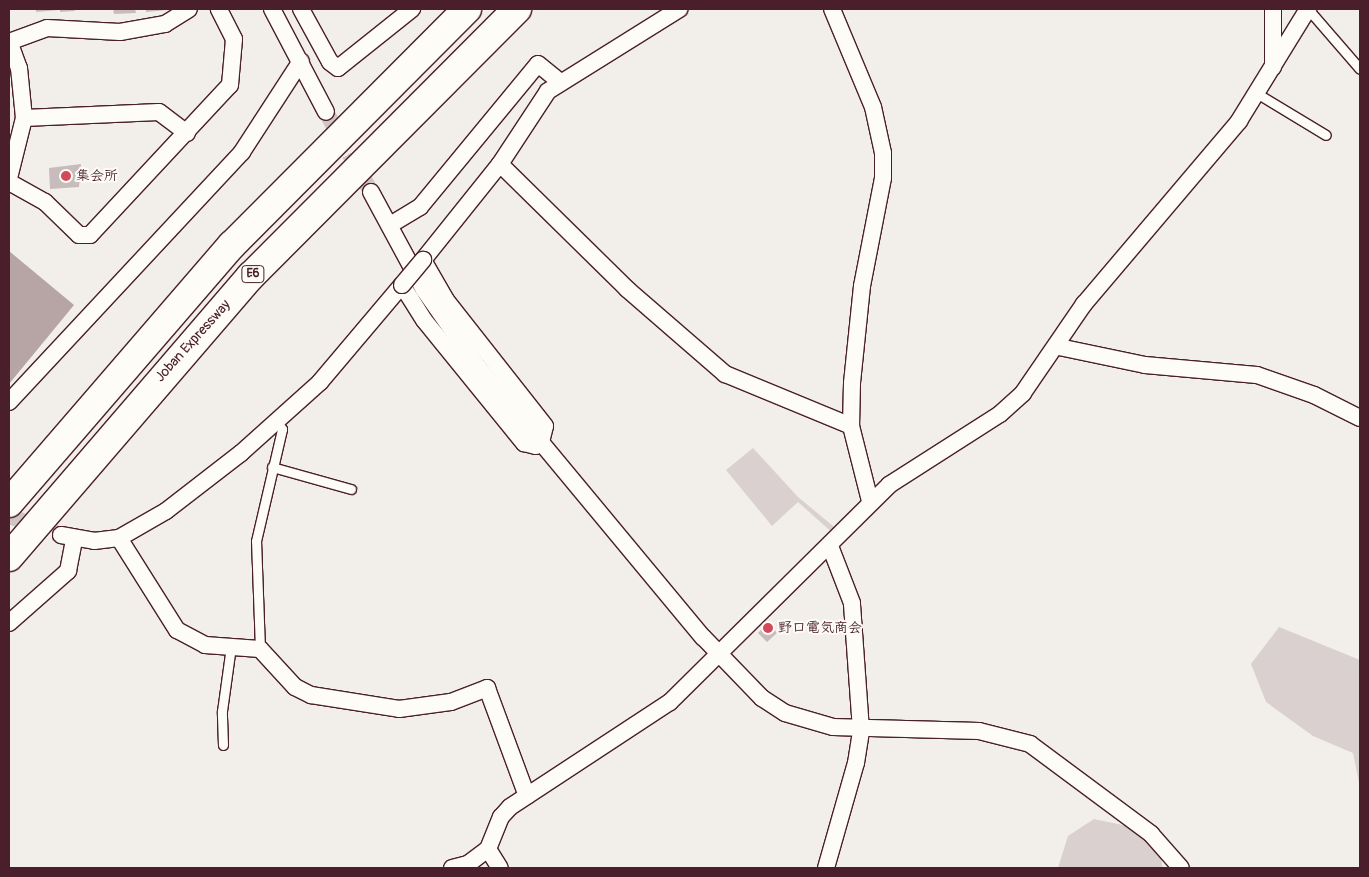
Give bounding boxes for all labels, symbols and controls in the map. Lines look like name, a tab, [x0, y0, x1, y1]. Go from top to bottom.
place label: 集会所	[76, 168, 118, 184]
marker: 集会所	[60, 170, 72, 182]
road number: E6	[240, 264, 266, 284]
street label: Joban Expressway	[152, 297, 234, 385]
place label: 野口電気商会	[778, 620, 862, 636]
marker: 野口電気商会	[762, 622, 774, 634]

